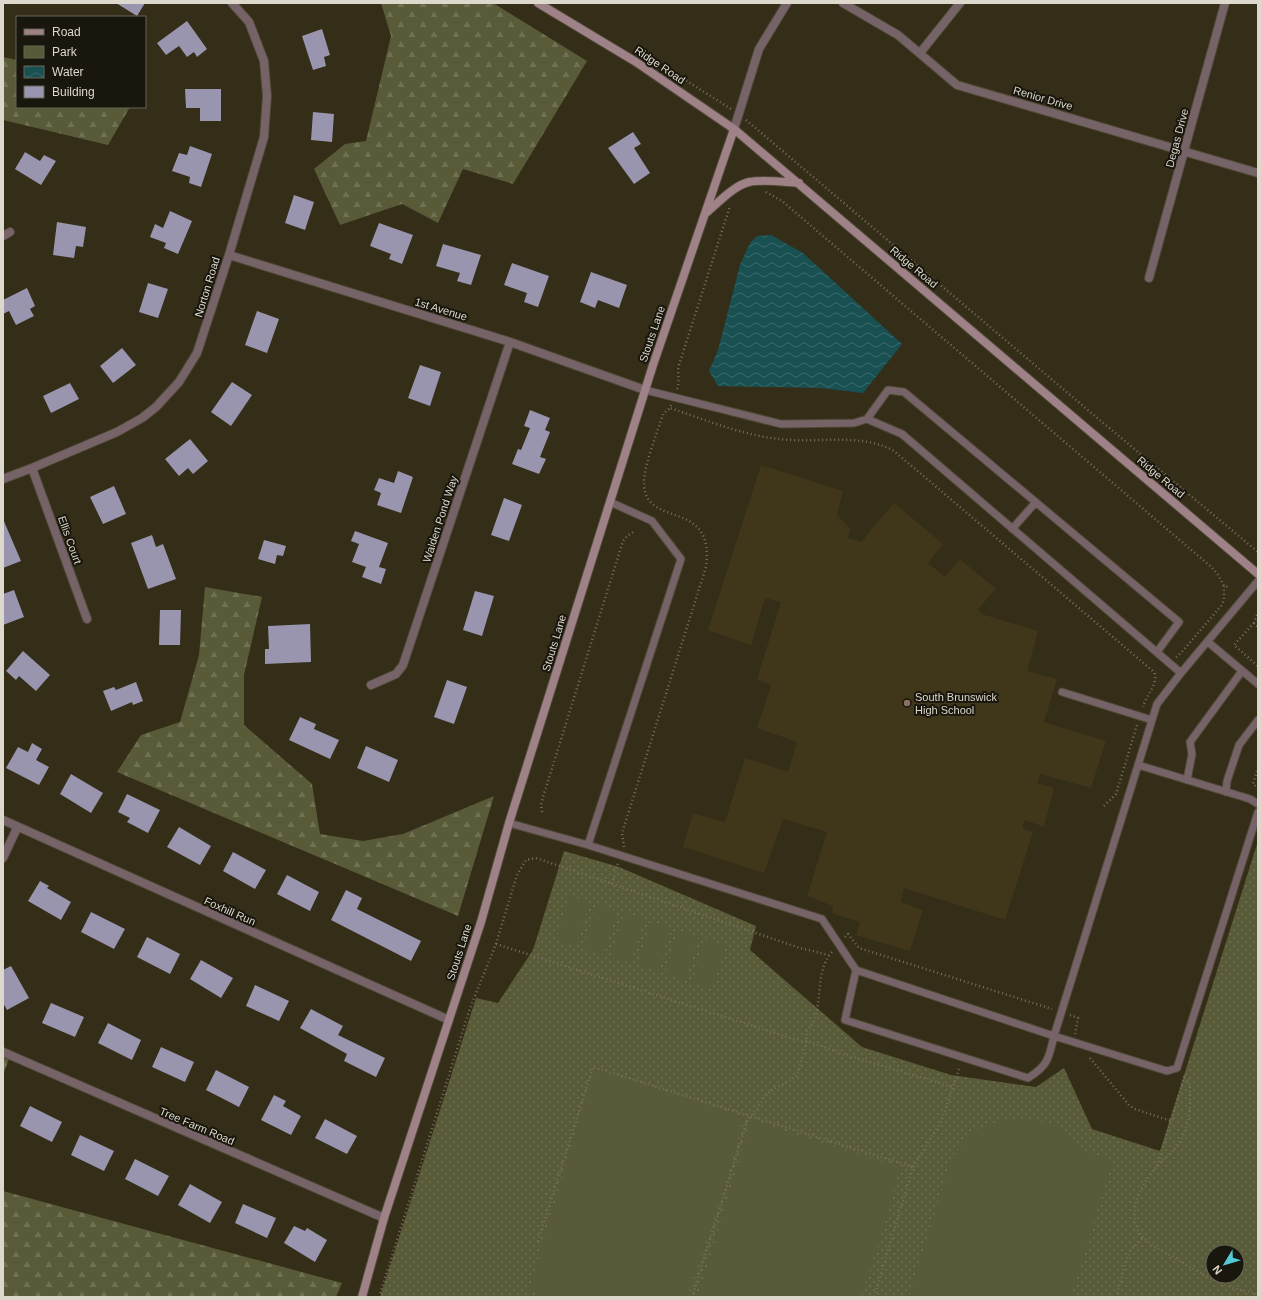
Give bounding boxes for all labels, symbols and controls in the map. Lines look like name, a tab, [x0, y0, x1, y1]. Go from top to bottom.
legend	[16, 16, 146, 108]
text: Road	[52, 25, 81, 39]
street label: Ridge Road	[633, 44, 687, 86]
text: Park	[52, 45, 78, 59]
text: Water	[52, 65, 84, 79]
street label: Renior Drive	[1012, 84, 1074, 112]
text: Building	[52, 85, 95, 99]
street label: Degas Drive	[1163, 107, 1191, 169]
street label: Ridge Road	[888, 244, 940, 290]
street label: Norton Road	[192, 255, 222, 319]
street label: 1st Avenue	[413, 295, 469, 323]
street label: Stouts Lane	[637, 304, 667, 364]
street label: Ridge Road	[1135, 454, 1187, 500]
street label: Walden Pond Way	[420, 474, 460, 564]
street label: Ellis Court	[56, 514, 84, 566]
street label: Stouts Lane	[540, 613, 568, 673]
place label: South Brunswick High School	[915, 691, 997, 716]
marker: South Brunswick High School	[902, 698, 912, 708]
street label: Foxhill Run	[202, 894, 258, 928]
street label: Stouts Lane	[444, 922, 474, 982]
street label: Tree Farm Road	[158, 1105, 236, 1147]
north arrow	[1205, 1244, 1245, 1284]
text: N	[1210, 1263, 1224, 1277]

